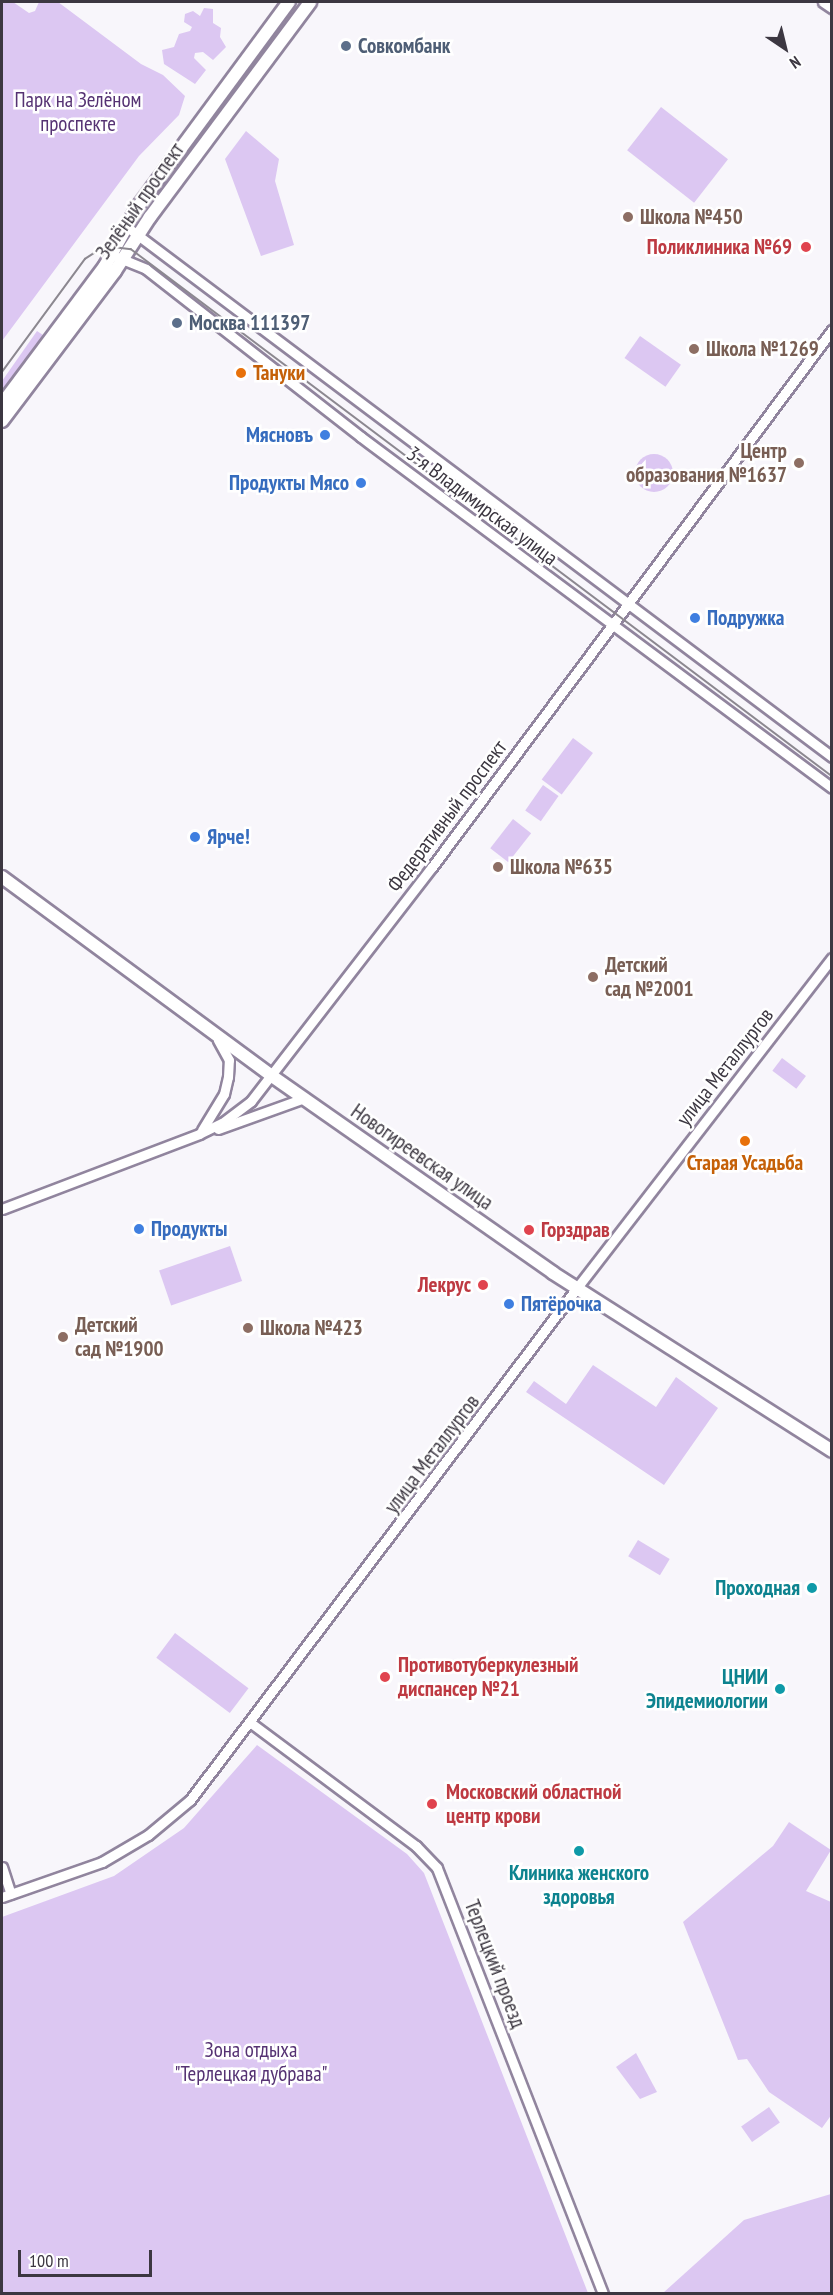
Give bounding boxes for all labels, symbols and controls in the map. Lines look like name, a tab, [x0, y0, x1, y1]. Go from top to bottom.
north arrow	[755, 18, 815, 78]
place label: Совкомбанк	[358, 33, 450, 59]
marker: Совкомбанк	[339, 39, 353, 53]
text: N	[786, 52, 805, 73]
park label: Парк на Зелёном проспекте	[15, 87, 141, 137]
street label: Зелёный проспект	[91, 138, 189, 264]
place label: Школа №450	[640, 204, 743, 230]
marker: Школа №450	[621, 210, 635, 224]
place label: Поликлиника №69	[647, 234, 792, 260]
marker: Поликлиника №69	[797, 238, 815, 256]
place label: Москва 111397	[189, 310, 310, 336]
marker: Москва 111397	[170, 316, 184, 330]
place label: Школа №1269	[706, 336, 819, 362]
marker: Школа №1269	[687, 342, 701, 356]
place label: Тануки	[253, 360, 305, 386]
marker: Тануки	[234, 366, 248, 380]
place label: Мясновъ	[246, 422, 313, 448]
marker: Мясновъ	[318, 428, 332, 442]
place label: Центр образования №1637	[626, 438, 787, 488]
street label: 3-я Владимирская улица	[402, 441, 562, 571]
marker: Центр образования №1637	[792, 456, 806, 470]
place label: Продукты Мясо	[229, 470, 349, 496]
marker: Продукты Мясо	[354, 476, 368, 490]
place label: Подружка	[707, 605, 784, 631]
marker: Подружка	[688, 611, 702, 625]
street label: Федеративный проспект	[382, 735, 512, 897]
place label: Ярче!	[207, 824, 250, 850]
marker: Ярче!	[188, 830, 202, 844]
place label: Школа №635	[510, 854, 613, 880]
marker: Школа №635	[491, 860, 505, 874]
place label: Детский сад №2001	[605, 952, 693, 1002]
marker: Детский сад №2001	[586, 970, 600, 984]
street label: улица Металлургов	[671, 1003, 779, 1131]
street label: Новогиреевская улица	[346, 1099, 498, 1215]
marker: Старая Усадьба	[738, 1134, 752, 1148]
place label: Старая Усадьба	[687, 1150, 803, 1176]
place label: Продукты	[151, 1216, 227, 1242]
place label: Горздрав	[541, 1217, 610, 1243]
marker: Продукты	[132, 1222, 146, 1236]
marker: Горздрав	[522, 1223, 536, 1237]
place label: Лекрус	[418, 1272, 471, 1298]
marker: Лекрус	[476, 1278, 490, 1292]
place label: Пятёрочка	[521, 1291, 602, 1317]
marker: Пятёрочка	[502, 1297, 516, 1311]
place label: Детский сад №1900	[75, 1312, 163, 1362]
place label: Школа №423	[260, 1315, 363, 1341]
marker: Школа №423	[241, 1321, 255, 1335]
marker: Детский сад №1900	[56, 1330, 70, 1344]
street label: улица Металлургов	[379, 1390, 485, 1518]
place label: Проходная	[715, 1575, 800, 1601]
marker: Проходная	[805, 1581, 819, 1595]
place label: Противотуберкулезный диспансер №21	[398, 1652, 578, 1702]
place label: ЦНИИ Эпидемиологии	[646, 1664, 768, 1714]
marker: Противотуберкулезный диспансер №21	[376, 1668, 394, 1686]
marker: ЦНИИ Эпидемиологии	[773, 1682, 787, 1696]
place label: Московский областной центр крови	[446, 1779, 621, 1829]
marker: Московский областной центр крови	[423, 1795, 441, 1813]
marker: Клиника женского здоровья	[572, 1844, 586, 1858]
place label: Клиника женского здоровья	[509, 1860, 649, 1910]
street label: Терлецкий проезд	[459, 1896, 531, 2032]
park label: Зона отдыха "Терлецкая дубрава"	[174, 2037, 328, 2087]
scale bar	[21, 2238, 154, 2276]
text: 100 m	[29, 2249, 69, 2272]

